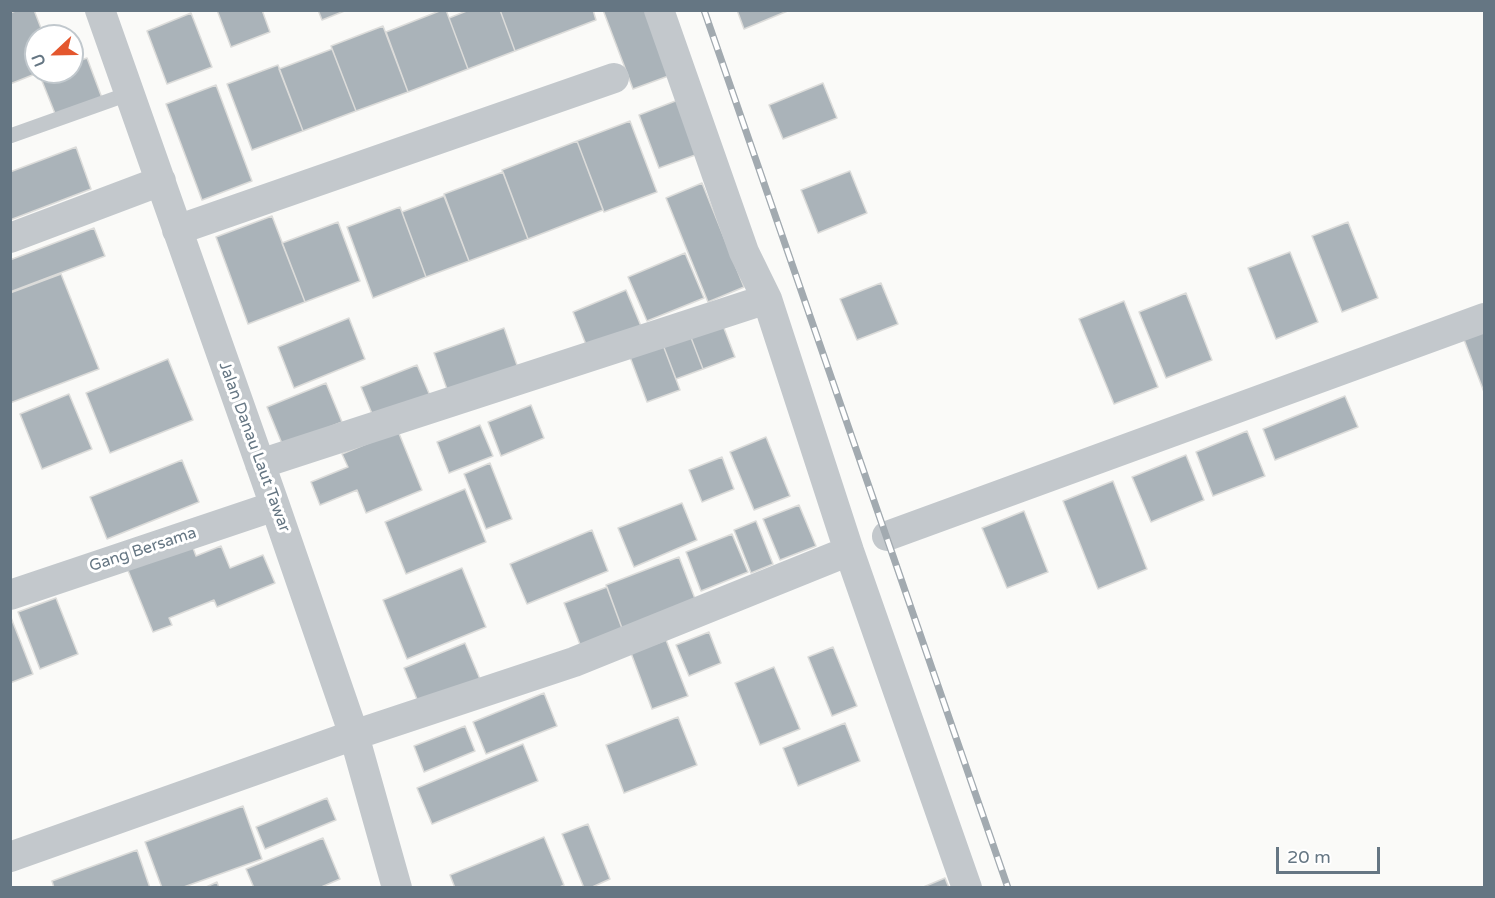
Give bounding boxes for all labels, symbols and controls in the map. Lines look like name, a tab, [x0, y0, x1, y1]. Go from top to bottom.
north arrow	[24, 24, 84, 84]
text: U	[28, 51, 51, 69]
street label: Jalan Danau Laut Tawar	[214, 359, 294, 535]
street label: Gang Bersama	[87, 524, 199, 576]
scale bar	[1279, 835, 1382, 873]
text: 20 m	[1287, 846, 1331, 868]

